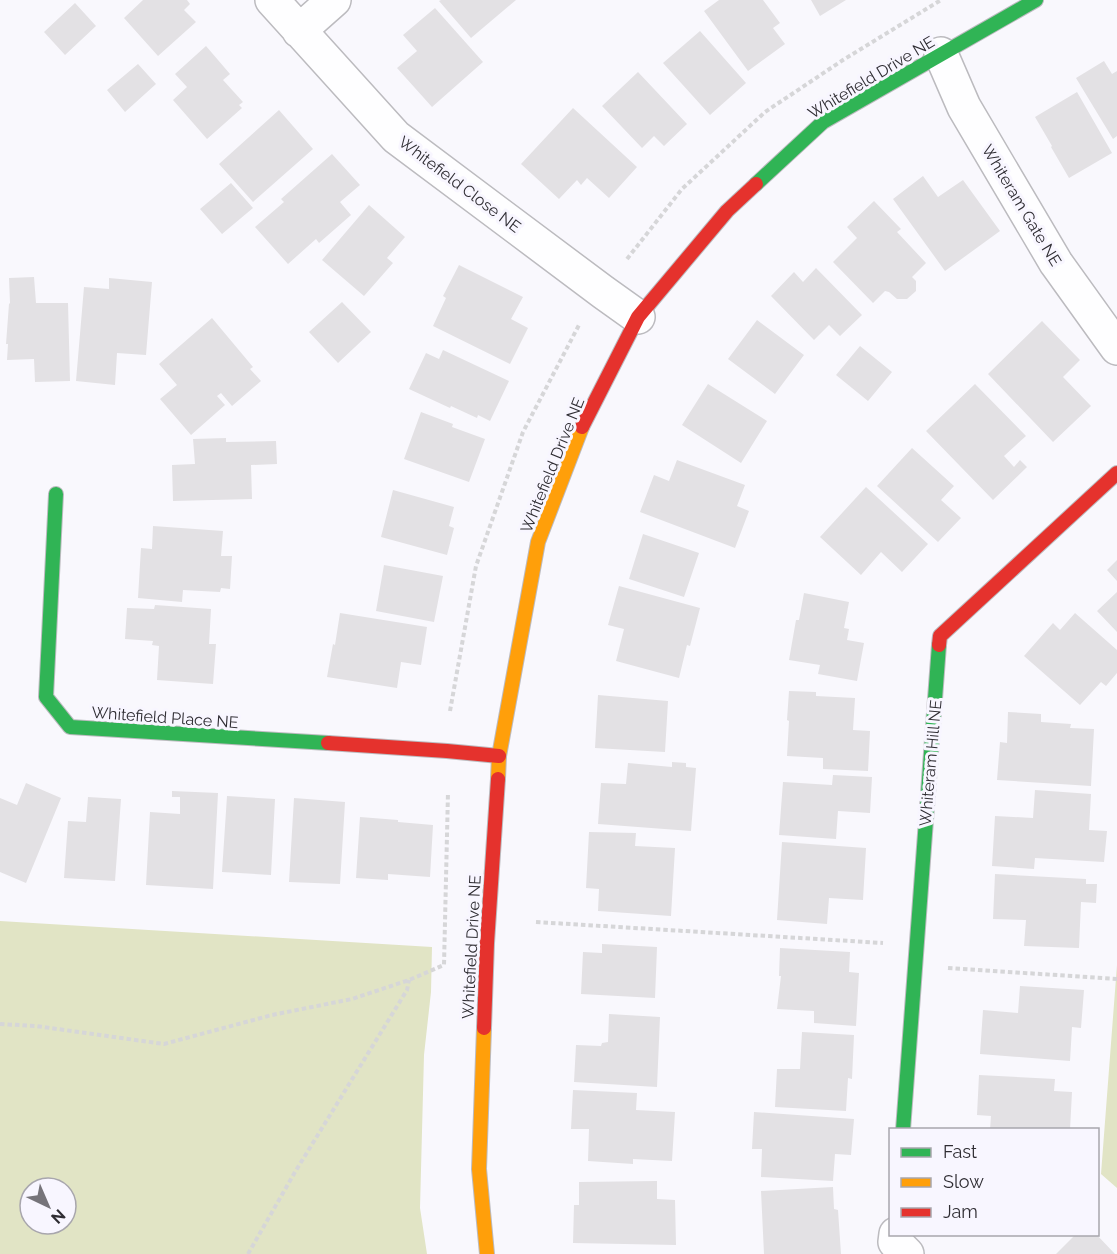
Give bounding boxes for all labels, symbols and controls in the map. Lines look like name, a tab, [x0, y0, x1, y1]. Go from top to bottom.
street label: Whitefield Drive NE	[805, 32, 938, 123]
street label: Whitefield Close NE	[395, 132, 525, 237]
street label: Whiteram Gate NE	[978, 141, 1065, 270]
street label: Whitefield Drive NE	[517, 395, 588, 536]
street label: Whiteram Hill NE	[916, 699, 946, 827]
street label: Whitefield Place NE	[91, 703, 239, 732]
street label: Whitefield Drive NE	[458, 874, 485, 1020]
legend	[889, 1128, 1099, 1236]
text: Fast	[943, 1141, 977, 1162]
text: Slow	[943, 1171, 984, 1192]
north arrow	[18, 1176, 78, 1236]
text: Jam	[943, 1201, 978, 1222]
text: N	[47, 1205, 69, 1228]

